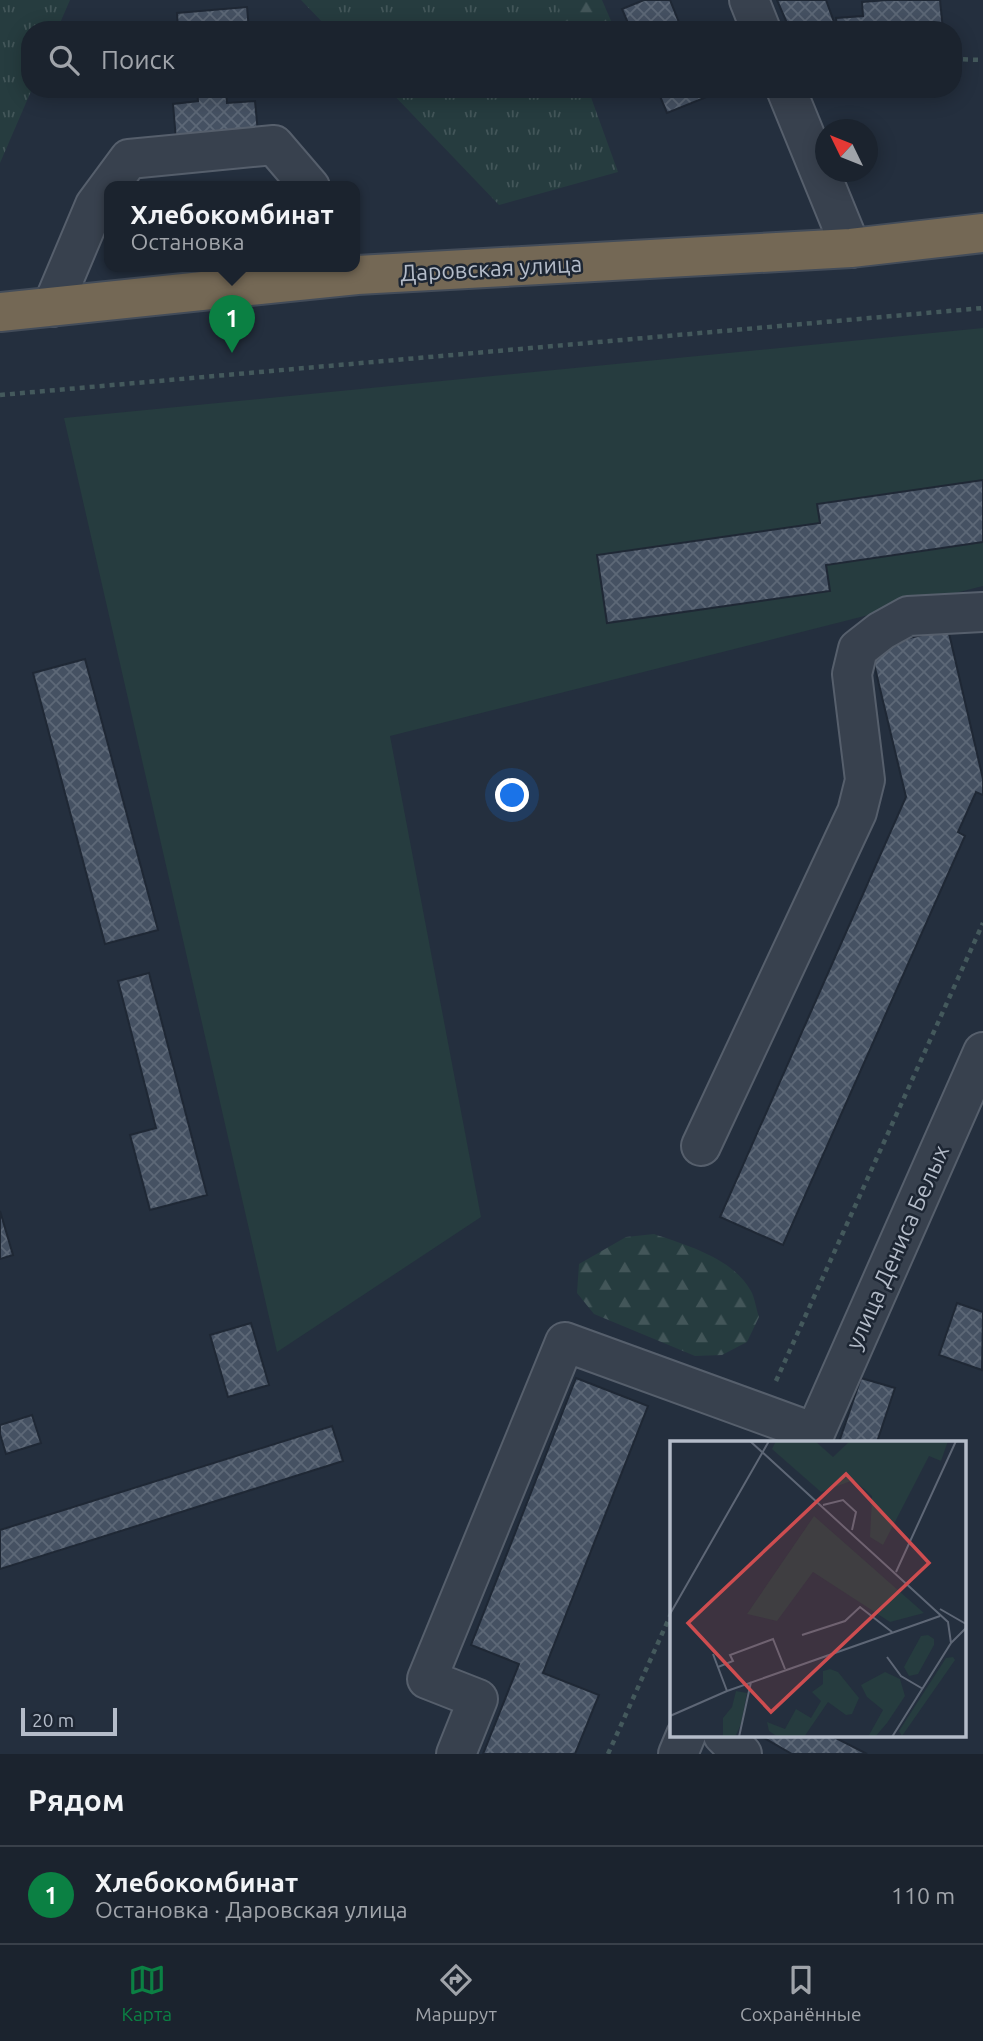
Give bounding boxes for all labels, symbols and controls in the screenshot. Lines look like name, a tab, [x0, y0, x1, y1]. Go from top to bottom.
search box	[21, 21, 962, 98]
icon: search	[45, 41, 83, 79]
text: Поиск	[101, 45, 175, 74]
north arrow	[815, 119, 878, 182]
popup	[104, 181, 360, 272]
text: Хлебокомбинат	[130, 200, 334, 229]
text: Остановка	[130, 229, 245, 254]
street label: Даровская улица	[399, 251, 583, 285]
pin: 1	[209, 295, 255, 353]
your location	[495, 778, 529, 812]
street label: улица Дениса Белых	[841, 1141, 953, 1353]
inset map	[670, 1441, 965, 1736]
scale bar	[21, 1705, 117, 1737]
text: 20 m	[32, 1709, 74, 1731]
text: Рядом	[28, 1783, 124, 1817]
text: Хлебокомбинат	[95, 1868, 298, 1897]
text: 1	[45, 1883, 57, 1908]
text: 110 m	[891, 1883, 955, 1908]
text: Остановка · Даровская улица	[95, 1897, 408, 1922]
tab: Карта	[122, 1961, 172, 2025]
tab: Маршрут	[415, 1961, 497, 2025]
tab: Сохранённые	[740, 1961, 862, 2025]

